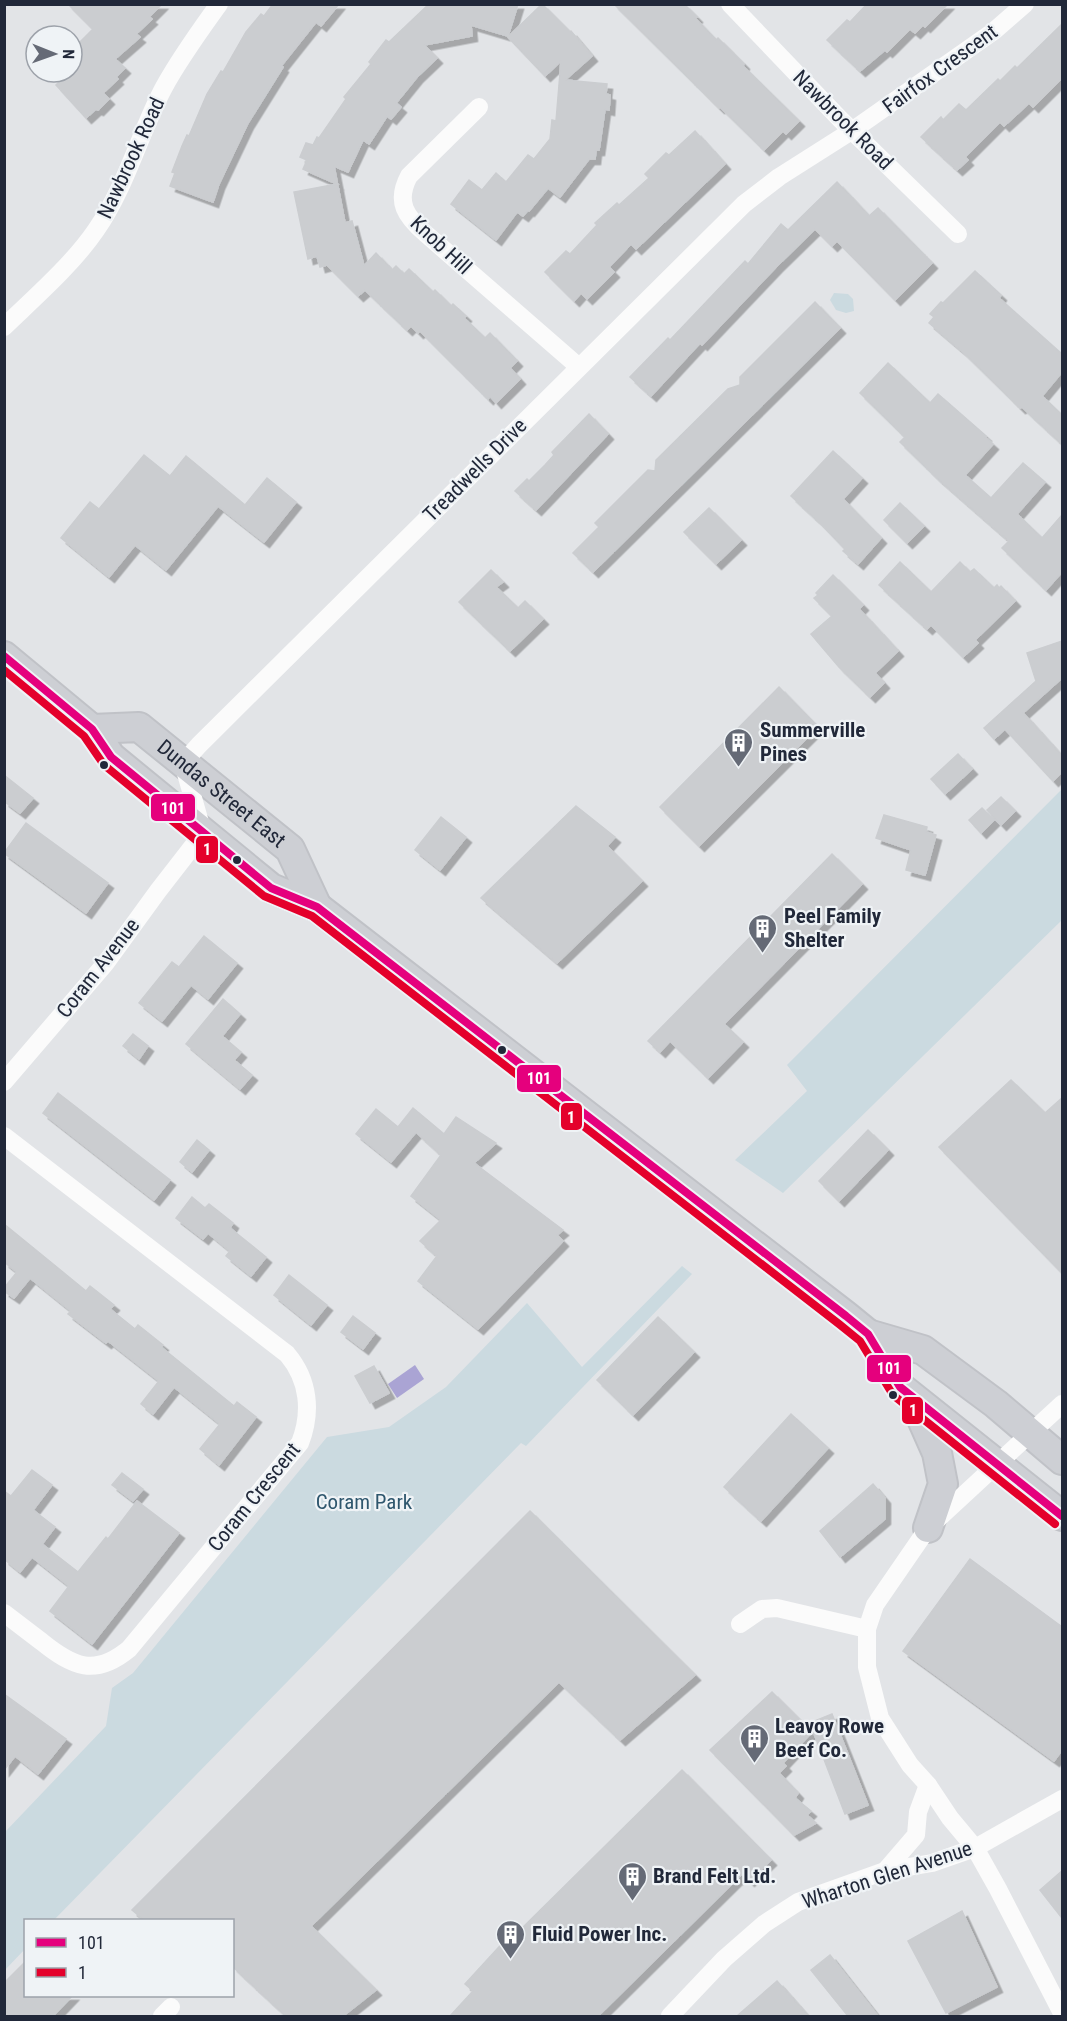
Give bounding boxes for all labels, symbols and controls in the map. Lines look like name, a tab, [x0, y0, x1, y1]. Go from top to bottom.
street label: Fairfox Crescent	[878, 19, 1002, 119]
north arrow	[24, 24, 84, 84]
text: N	[59, 49, 78, 59]
street label: Nawbrook Road	[788, 65, 898, 175]
street label: Nawbrook Road	[92, 94, 170, 222]
street label: Knob Hill	[406, 211, 476, 279]
street label: Treadwells Drive	[418, 413, 532, 527]
place label: Summerville Pines	[760, 718, 865, 766]
building icon: Summerville Pines	[723, 726, 755, 768]
street label: Dundas Street East	[153, 735, 290, 852]
unlabelled marker	[98, 759, 110, 771]
line badge: 101	[150, 793, 196, 822]
text: 101	[161, 799, 185, 818]
line badge: 1	[195, 835, 219, 864]
text: 1	[203, 840, 211, 859]
unlabelled marker	[231, 854, 243, 866]
place label: Peel Family Shelter	[784, 904, 882, 952]
building icon: Peel Family Shelter	[747, 912, 779, 954]
street label: Coram Avenue	[52, 913, 144, 1023]
unlabelled marker	[496, 1044, 508, 1056]
line badge: 101	[516, 1064, 562, 1093]
text: 101	[527, 1069, 551, 1088]
line badge: 1	[560, 1102, 583, 1131]
text: 1	[567, 1108, 575, 1127]
line badge: 101	[866, 1354, 912, 1383]
text: 101	[877, 1359, 901, 1378]
unlabelled marker	[887, 1389, 899, 1401]
line badge: 1	[901, 1396, 924, 1425]
text: 1	[909, 1401, 917, 1420]
street label: Coram Crescent	[203, 1438, 305, 1556]
park label: Coram Park	[316, 1490, 413, 1514]
place label: Leavoy Rowe Beef Co.	[775, 1714, 884, 1762]
building icon: Leavoy Rowe Beef Co.	[738, 1722, 770, 1764]
street label: Wharton Glen Avenue	[799, 1836, 975, 1914]
building icon: Brand Felt Ltd.	[616, 1860, 648, 1902]
place label: Brand Felt Ltd.	[653, 1864, 776, 1888]
building icon: Fluid Power Inc.	[495, 1918, 527, 1960]
legend	[24, 1919, 234, 1997]
place label: Fluid Power Inc.	[532, 1922, 667, 1946]
text: 101	[78, 1932, 105, 1953]
text: 1	[78, 1962, 87, 1983]

